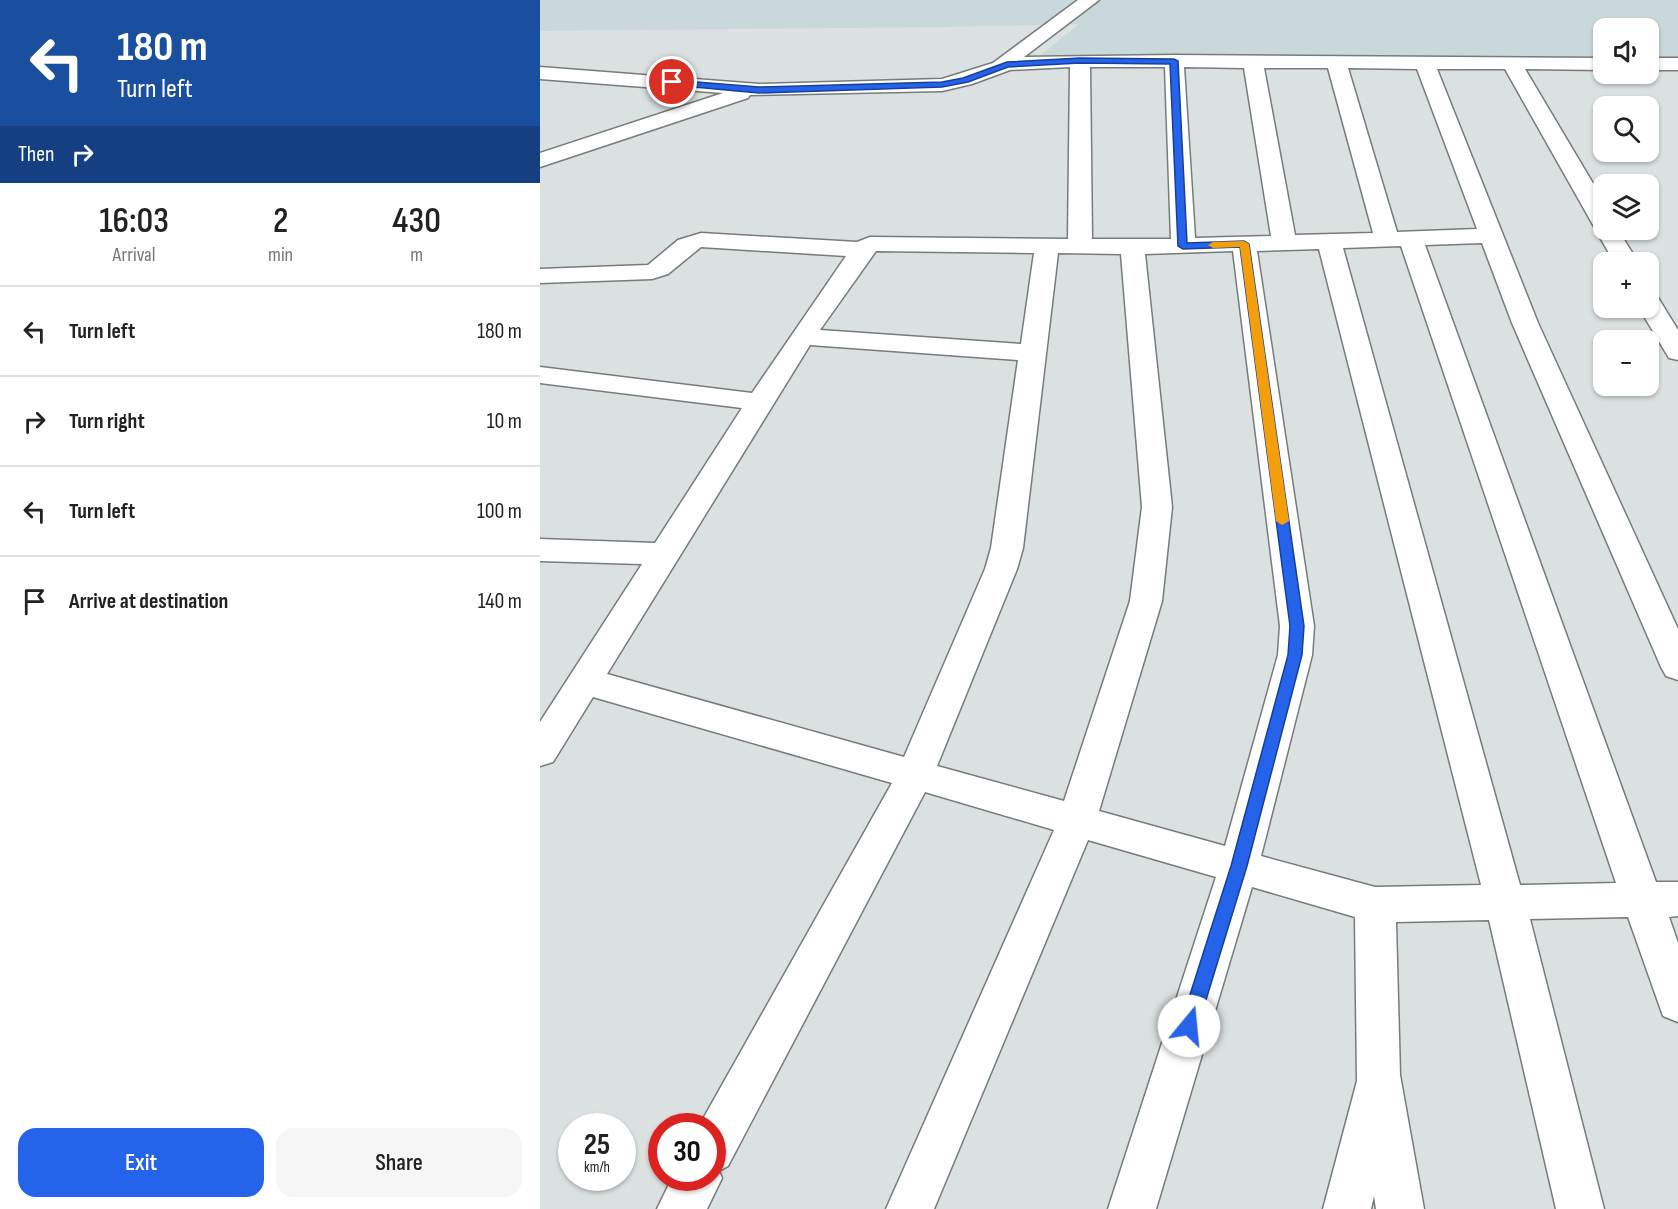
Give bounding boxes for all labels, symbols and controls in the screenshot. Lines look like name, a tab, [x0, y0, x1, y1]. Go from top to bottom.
map controls	[1593, 18, 1659, 396]
button: sound	[1593, 18, 1659, 84]
text: 180 m	[117, 22, 208, 73]
icon: left	[18, 24, 96, 102]
pin	[646, 56, 697, 107]
icon: arrive	[655, 65, 688, 98]
text: Turn left	[117, 73, 193, 105]
button: search	[1593, 96, 1659, 162]
icon: right	[66, 138, 99, 171]
text: Then	[18, 141, 54, 168]
button: layers	[1593, 174, 1659, 240]
text: 16:03	[99, 200, 169, 243]
text: 2	[273, 200, 288, 243]
text: 430	[392, 200, 441, 243]
text: Arrival	[113, 243, 156, 267]
text: min	[268, 243, 293, 267]
text: m	[410, 243, 423, 267]
button: +	[1593, 252, 1659, 318]
icon: left	[18, 315, 51, 348]
text: Turn left	[69, 318, 135, 345]
text: 180 m	[477, 318, 522, 345]
button: −	[1593, 330, 1659, 396]
icon: right	[18, 405, 51, 438]
text: Turn right	[69, 408, 145, 435]
text: 10 m	[487, 408, 522, 435]
icon: left	[18, 495, 51, 528]
text: Turn left	[69, 498, 135, 525]
text: 100 m	[477, 498, 522, 525]
icon: arrive	[18, 585, 51, 618]
text: Arrive at destination	[69, 588, 228, 615]
text: 140 m	[478, 588, 522, 615]
position arrow	[1157, 994, 1221, 1058]
speed limit sign: 30	[648, 1113, 726, 1191]
text: 25	[584, 1127, 610, 1163]
button: Exit	[18, 1128, 264, 1197]
button: Share	[276, 1128, 522, 1197]
text: km/h	[584, 1158, 610, 1177]

